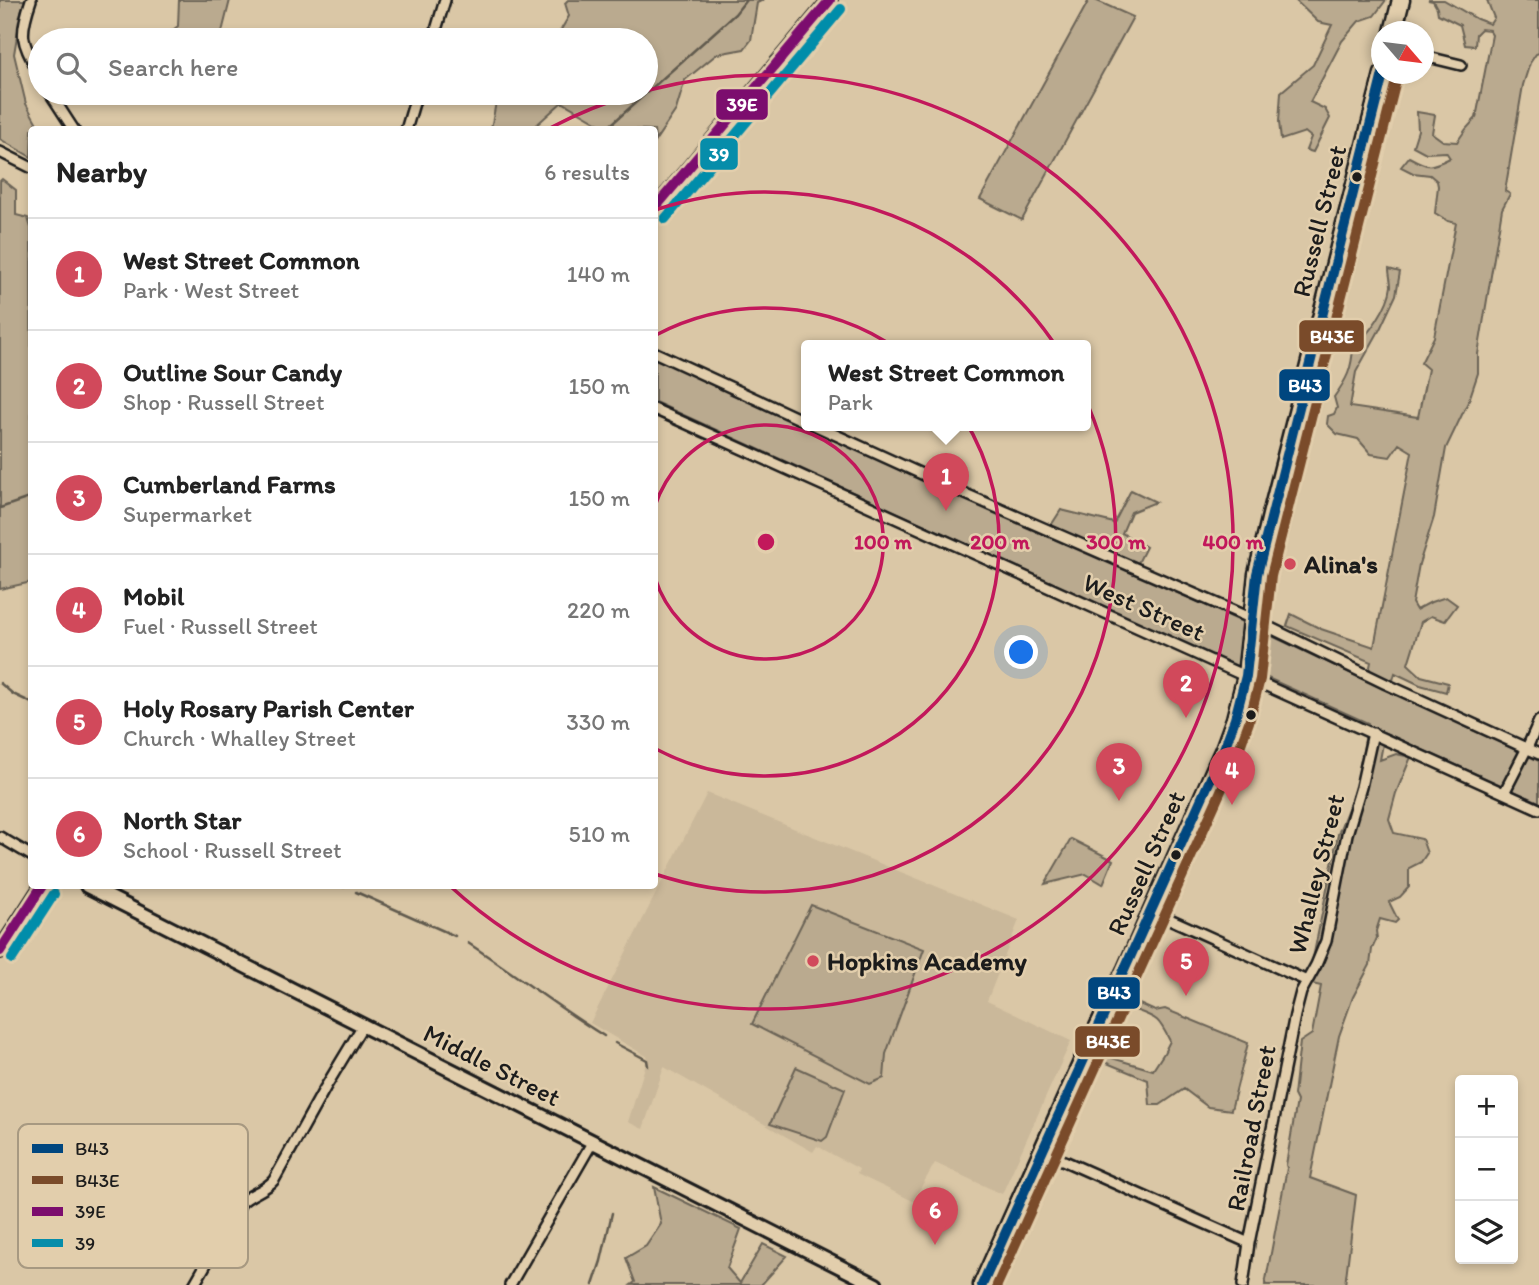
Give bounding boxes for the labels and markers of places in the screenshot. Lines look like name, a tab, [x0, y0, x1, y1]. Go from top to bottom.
unlabelled marker	[1350, 170, 1364, 184]
pin: 1	[923, 453, 969, 511]
centre of rings	[754, 530, 778, 554]
place label: Alina's	[1303, 548, 1378, 580]
marker: Alina's	[1282, 556, 1298, 572]
pin: 2	[1163, 660, 1209, 718]
unlabelled marker	[1244, 708, 1258, 722]
pin: 3	[1096, 743, 1142, 801]
pin: 4	[1209, 747, 1255, 805]
unlabelled marker	[1169, 848, 1183, 862]
pin: 5	[1163, 938, 1209, 996]
place label: Hopkins Academy	[827, 945, 1028, 977]
marker: Hopkins Academy	[805, 953, 821, 969]
pin: 6	[912, 1187, 958, 1245]

